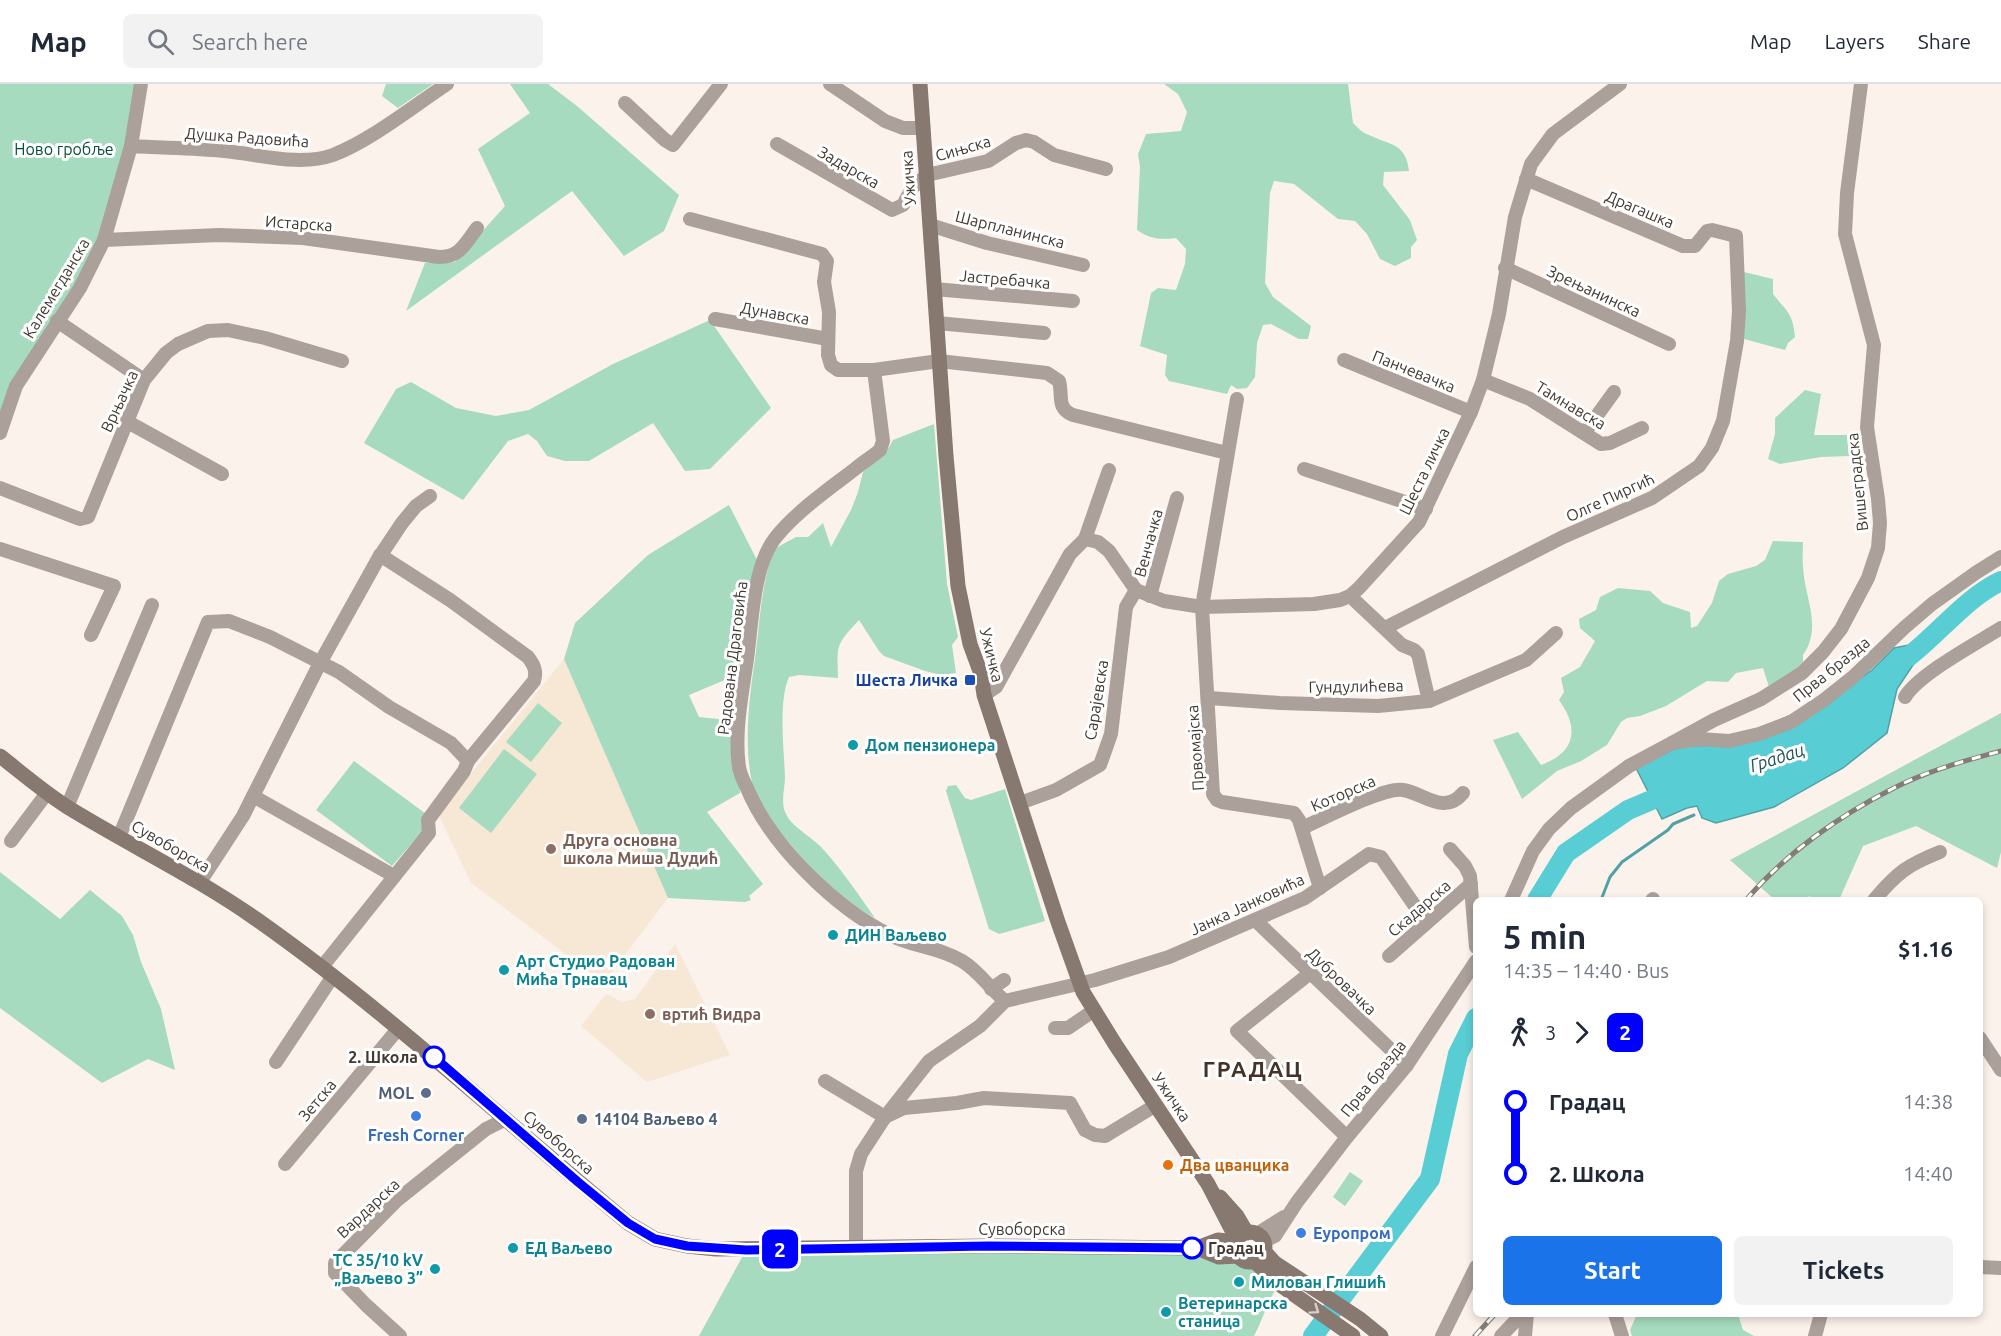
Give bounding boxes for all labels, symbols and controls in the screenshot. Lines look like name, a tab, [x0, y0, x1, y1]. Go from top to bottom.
search box	[123, 14, 543, 68]
icon: search	[144, 25, 177, 58]
text: Map	[30, 26, 87, 57]
text: Search here	[192, 29, 308, 54]
text: Map	[1750, 29, 1791, 53]
text: Layers	[1824, 29, 1885, 53]
text: Share	[1918, 29, 1971, 53]
street label: Душка Радовића	[184, 124, 310, 150]
street label: Сињска	[933, 132, 993, 164]
park label: Ново гробље	[14, 140, 114, 158]
street label: Задарска	[815, 142, 883, 192]
street label: Ужичка	[897, 150, 919, 206]
street label: Драгашка	[1603, 186, 1677, 232]
street label: Шарпланинска	[954, 207, 1066, 251]
street label: Истарска	[265, 212, 333, 234]
street label: Калемегданска	[19, 235, 93, 341]
street label: Зрењанинска	[1544, 261, 1644, 321]
street label: Јастребачка	[959, 266, 1051, 292]
street label: Дунавска	[739, 298, 811, 328]
street label: Панчевачка	[1370, 346, 1458, 396]
street label: Врњачка	[97, 367, 141, 435]
street label: Тамнавска	[1533, 377, 1609, 433]
street label: Шеста личка	[1395, 424, 1453, 518]
street label: Вишеградска	[1843, 432, 1871, 532]
street label: Олге Пиргић	[1563, 469, 1657, 525]
street label: Венчачка	[1130, 507, 1166, 579]
street label: Радована Драговића	[714, 580, 750, 736]
street label: Ужичка	[977, 626, 1007, 684]
street label: Прва бразда	[1789, 633, 1873, 705]
street label: Сарајевска	[1081, 659, 1111, 741]
place label: Шеста Личка	[856, 671, 958, 689]
marker: Шеста Личка	[963, 673, 977, 687]
street label: Гундулићева	[1308, 676, 1404, 696]
street label: Првомајска	[1183, 704, 1207, 792]
place label: Дом пензионера	[865, 736, 995, 754]
marker: Дом пензионера	[846, 738, 860, 752]
water label: Градац	[1747, 739, 1807, 775]
street label: Которска	[1308, 771, 1378, 815]
street label: Сувоборска	[129, 816, 213, 876]
place label: Друга основна школа Миша Дудић	[563, 831, 718, 867]
marker: Друга основна школа Миша Дудић	[544, 842, 558, 856]
street label: Јанка Јанковића	[1187, 870, 1307, 938]
street label: Скадарска	[1384, 876, 1454, 940]
text: 5 min	[1503, 918, 1586, 955]
place label: ДИН Ваљево	[845, 926, 947, 944]
marker: ДИН Ваљево	[826, 928, 840, 942]
text: $1.16	[1898, 936, 1953, 961]
street label: Дубровачка	[1304, 944, 1380, 1018]
place label: Арт Студио Радован Мића Трнавац	[516, 952, 675, 988]
text: 14:35 – 14:40 · Bus	[1503, 959, 1669, 982]
marker: Арт Студио Радован Мића Трнавац	[497, 963, 511, 977]
place label: вртић Видра	[662, 1005, 761, 1023]
marker: вртић Видра	[643, 1007, 657, 1021]
icon: walk	[1503, 1016, 1536, 1049]
icon: forward	[1565, 1016, 1598, 1049]
text: 2	[1619, 1020, 1631, 1044]
text: 3	[1545, 1021, 1556, 1044]
street label: Прва бразда	[1337, 1036, 1409, 1120]
marker: 2. Школа	[423, 1046, 445, 1068]
place label: 2. Школа	[348, 1048, 418, 1066]
district label: ГРАДАЦ	[1203, 1056, 1303, 1081]
street label: Ужичка	[1149, 1069, 1195, 1125]
street label: Зетска	[294, 1076, 340, 1124]
place label: MOL	[378, 1084, 414, 1102]
marker: MOL	[419, 1086, 433, 1100]
text: Градац	[1549, 1089, 1625, 1114]
text: 14:38	[1903, 1090, 1953, 1113]
street label: Сувоборска	[520, 1106, 598, 1178]
marker: Fresh Corner	[409, 1109, 423, 1123]
place label: 14104 Ваљево 4	[594, 1110, 718, 1128]
marker: 14104 Ваљево 4	[575, 1112, 589, 1126]
place label: Fresh Corner	[368, 1126, 465, 1144]
place label: Два цванцика	[1180, 1156, 1289, 1174]
marker: Два цванцика	[1161, 1158, 1175, 1172]
text: 2. Школа	[1549, 1161, 1645, 1186]
text: 14:40	[1903, 1162, 1953, 1185]
street label: Вардарска	[333, 1175, 403, 1241]
street label: Сувоборска	[978, 1220, 1066, 1238]
place label: Еуропром	[1313, 1224, 1391, 1242]
marker: Еуропром	[1294, 1226, 1308, 1240]
line badge: 2	[760, 1230, 800, 1268]
button: Start	[1503, 1236, 1722, 1305]
button: Tickets	[1734, 1236, 1953, 1305]
text: 2	[774, 1237, 786, 1261]
marker: Градац	[1181, 1237, 1203, 1259]
place label: ЕД Ваљево	[525, 1239, 613, 1257]
place label: Градац	[1208, 1239, 1264, 1257]
marker: ЕД Ваљево	[506, 1241, 520, 1255]
place label: ТС 35/10 kV „Ваљево 3”	[333, 1251, 424, 1287]
marker: ТС 35/10 kV „Ваљево 3”	[428, 1262, 442, 1276]
place label: Милован Глишић	[1251, 1273, 1386, 1291]
marker: Милован Глишић	[1232, 1275, 1246, 1289]
place label: Ветеринарска станица	[1178, 1294, 1288, 1330]
one-way arrow	[1309, 1302, 1320, 1313]
marker: Ветеринарска станица	[1159, 1305, 1173, 1319]

